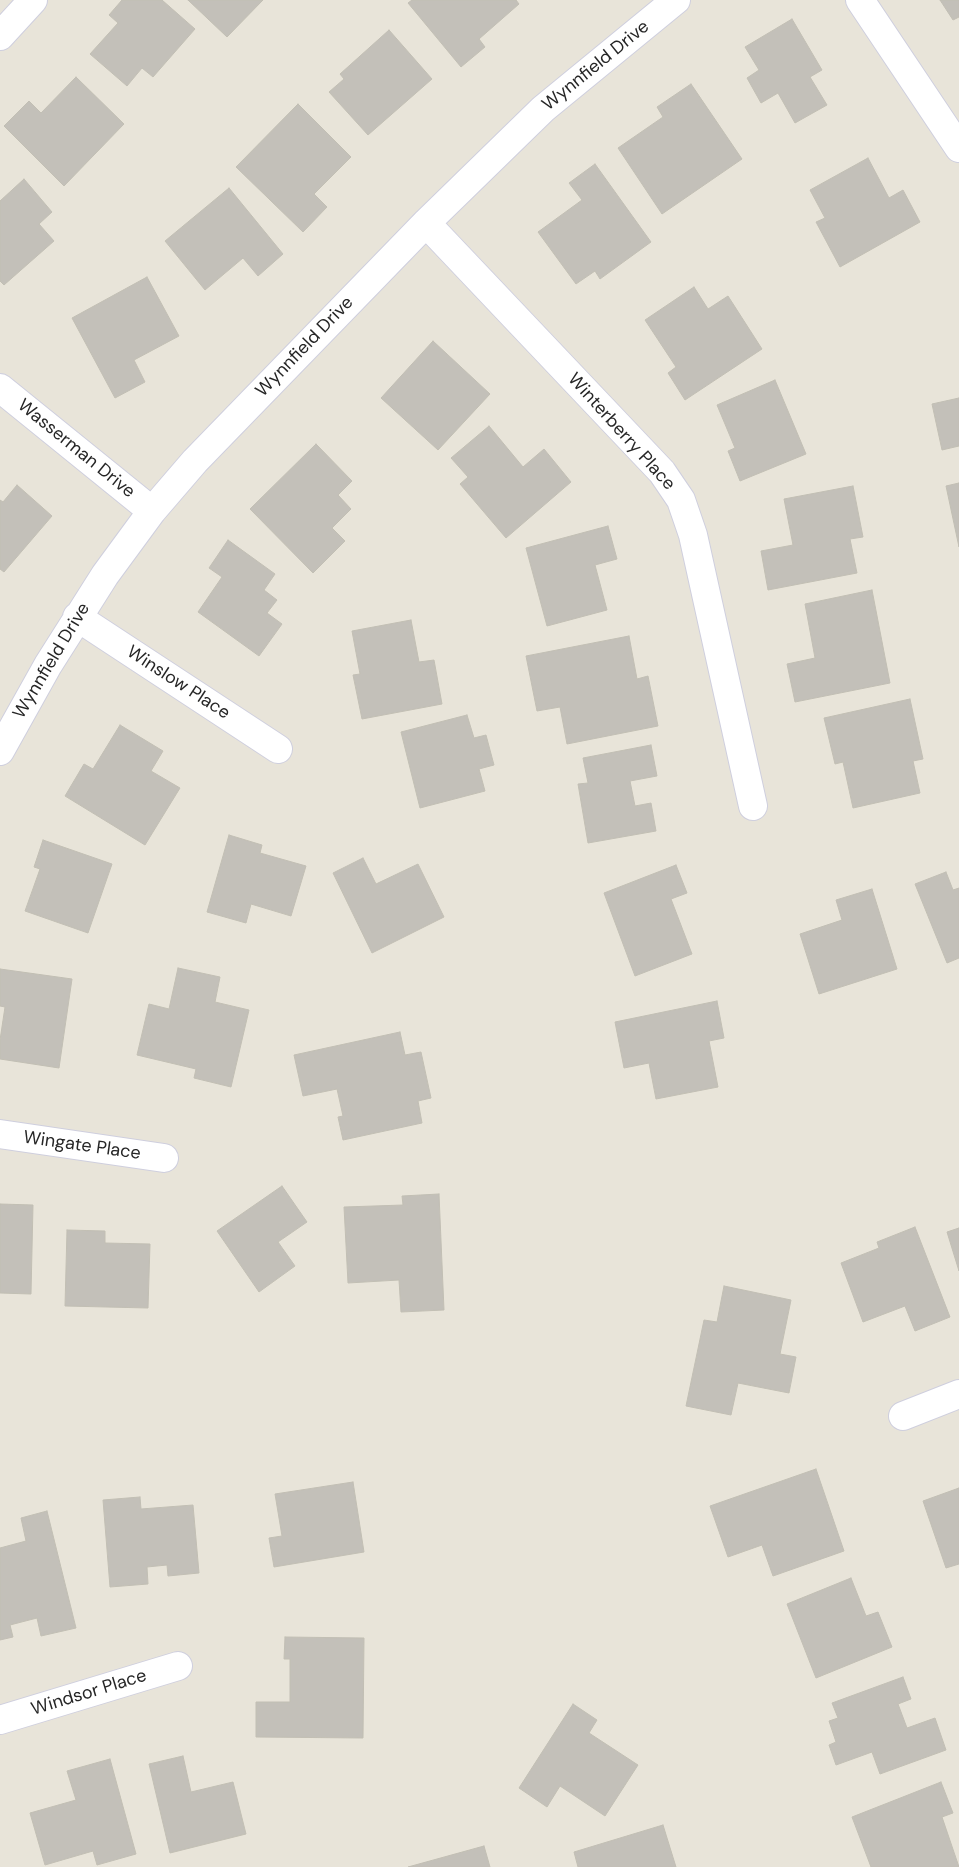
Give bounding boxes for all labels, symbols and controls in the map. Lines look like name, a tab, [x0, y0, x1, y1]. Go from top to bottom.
street label: Wynnfield Drive	[538, 16, 654, 116]
street label: Wynnfield Drive	[252, 292, 358, 402]
street label: Winterberry Place	[563, 369, 679, 495]
street label: Wasserman Drive	[13, 395, 139, 503]
street label: Wynnfield Drive	[9, 599, 95, 723]
street label: Winslow Place	[122, 642, 234, 724]
street label: Wingate Place	[22, 1127, 142, 1165]
street label: Windsor Place	[29, 1665, 149, 1721]

